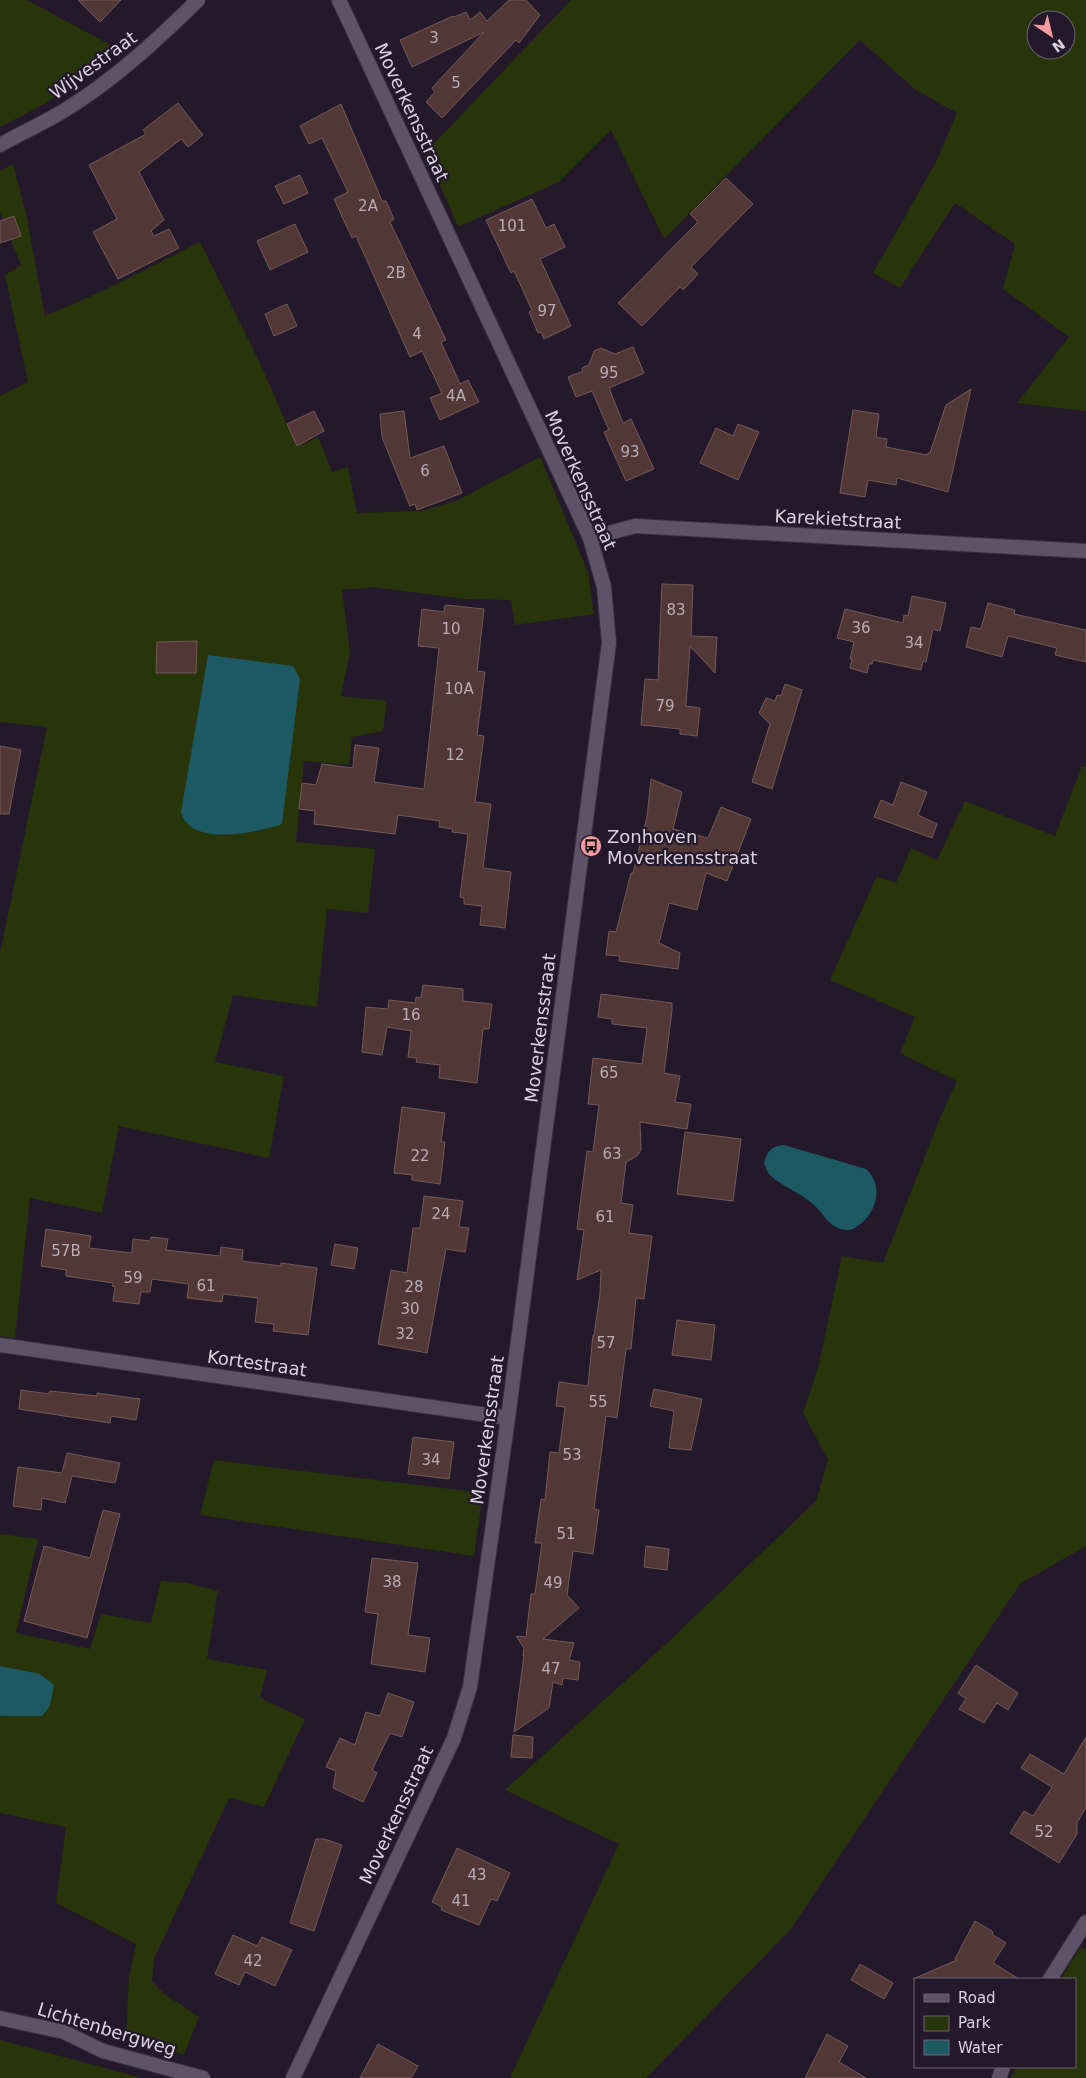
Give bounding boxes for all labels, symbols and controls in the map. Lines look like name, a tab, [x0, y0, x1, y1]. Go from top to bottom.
north arrow	[1026, 10, 1076, 60]
street label: Wijvestraat	[46, 27, 140, 103]
house number: 3	[429, 29, 439, 47]
text: N	[1049, 36, 1068, 56]
street label: Moverkensstraat	[371, 39, 453, 185]
house number: 5	[451, 74, 461, 92]
house number: 2A	[358, 197, 379, 215]
house number: 101	[498, 217, 526, 235]
house number: 2B	[386, 264, 406, 282]
house number: 97	[537, 302, 557, 320]
house number: 4	[412, 325, 422, 343]
house number: 95	[599, 364, 619, 382]
house number: 4A	[446, 387, 467, 405]
street label: Moverkensstraat	[541, 407, 621, 553]
house number: 93	[620, 443, 640, 461]
house number: 6	[420, 462, 430, 480]
street label: Karekietstraat	[774, 505, 902, 533]
house number: 83	[666, 601, 686, 619]
house number: 36	[851, 619, 871, 637]
house number: 10	[441, 620, 461, 638]
house number: 34	[904, 634, 924, 652]
house number: 10A	[444, 680, 474, 698]
house number: 79	[655, 697, 675, 715]
house number: 12	[445, 746, 465, 764]
place label: Zonhoven Moverkensstraat	[607, 826, 757, 868]
bus stop icon: Zonhoven Moverkensstraat	[579, 834, 603, 858]
street label: Moverkensstraat	[520, 952, 560, 1104]
house number: 16	[401, 1006, 421, 1024]
house number: 65	[599, 1064, 619, 1082]
house number: 63	[602, 1145, 622, 1163]
house number: 22	[410, 1147, 430, 1165]
house number: 24	[431, 1205, 451, 1223]
house number: 61	[595, 1208, 615, 1226]
house number: 57B	[51, 1242, 81, 1260]
house number: 59	[123, 1269, 143, 1287]
house number: 61	[196, 1277, 216, 1295]
house number: 28	[404, 1278, 424, 1296]
house number: 30	[400, 1300, 420, 1318]
house number: 32	[395, 1325, 415, 1343]
house number: 57	[596, 1334, 616, 1352]
street label: Kortestraat	[206, 1346, 308, 1380]
street label: Moverkensstraat	[466, 1354, 508, 1506]
house number: 55	[588, 1393, 608, 1411]
house number: 53	[562, 1446, 582, 1464]
house number: 34	[421, 1451, 441, 1469]
house number: 51	[556, 1525, 576, 1543]
house number: 38	[382, 1573, 402, 1591]
house number: 49	[543, 1574, 563, 1592]
house number: 47	[541, 1660, 561, 1678]
street label: Moverkensstraat	[355, 1742, 437, 1888]
house number: 52	[1034, 1823, 1054, 1841]
house number: 43	[467, 1866, 487, 1884]
house number: 41	[451, 1892, 471, 1910]
house number: 42	[243, 1952, 263, 1970]
legend	[914, 1978, 1076, 2068]
text: Road	[958, 1989, 996, 2007]
street label: Lichtenbergweg	[35, 1998, 179, 2060]
text: Park	[958, 2014, 991, 2032]
text: Water	[958, 2039, 1003, 2057]

